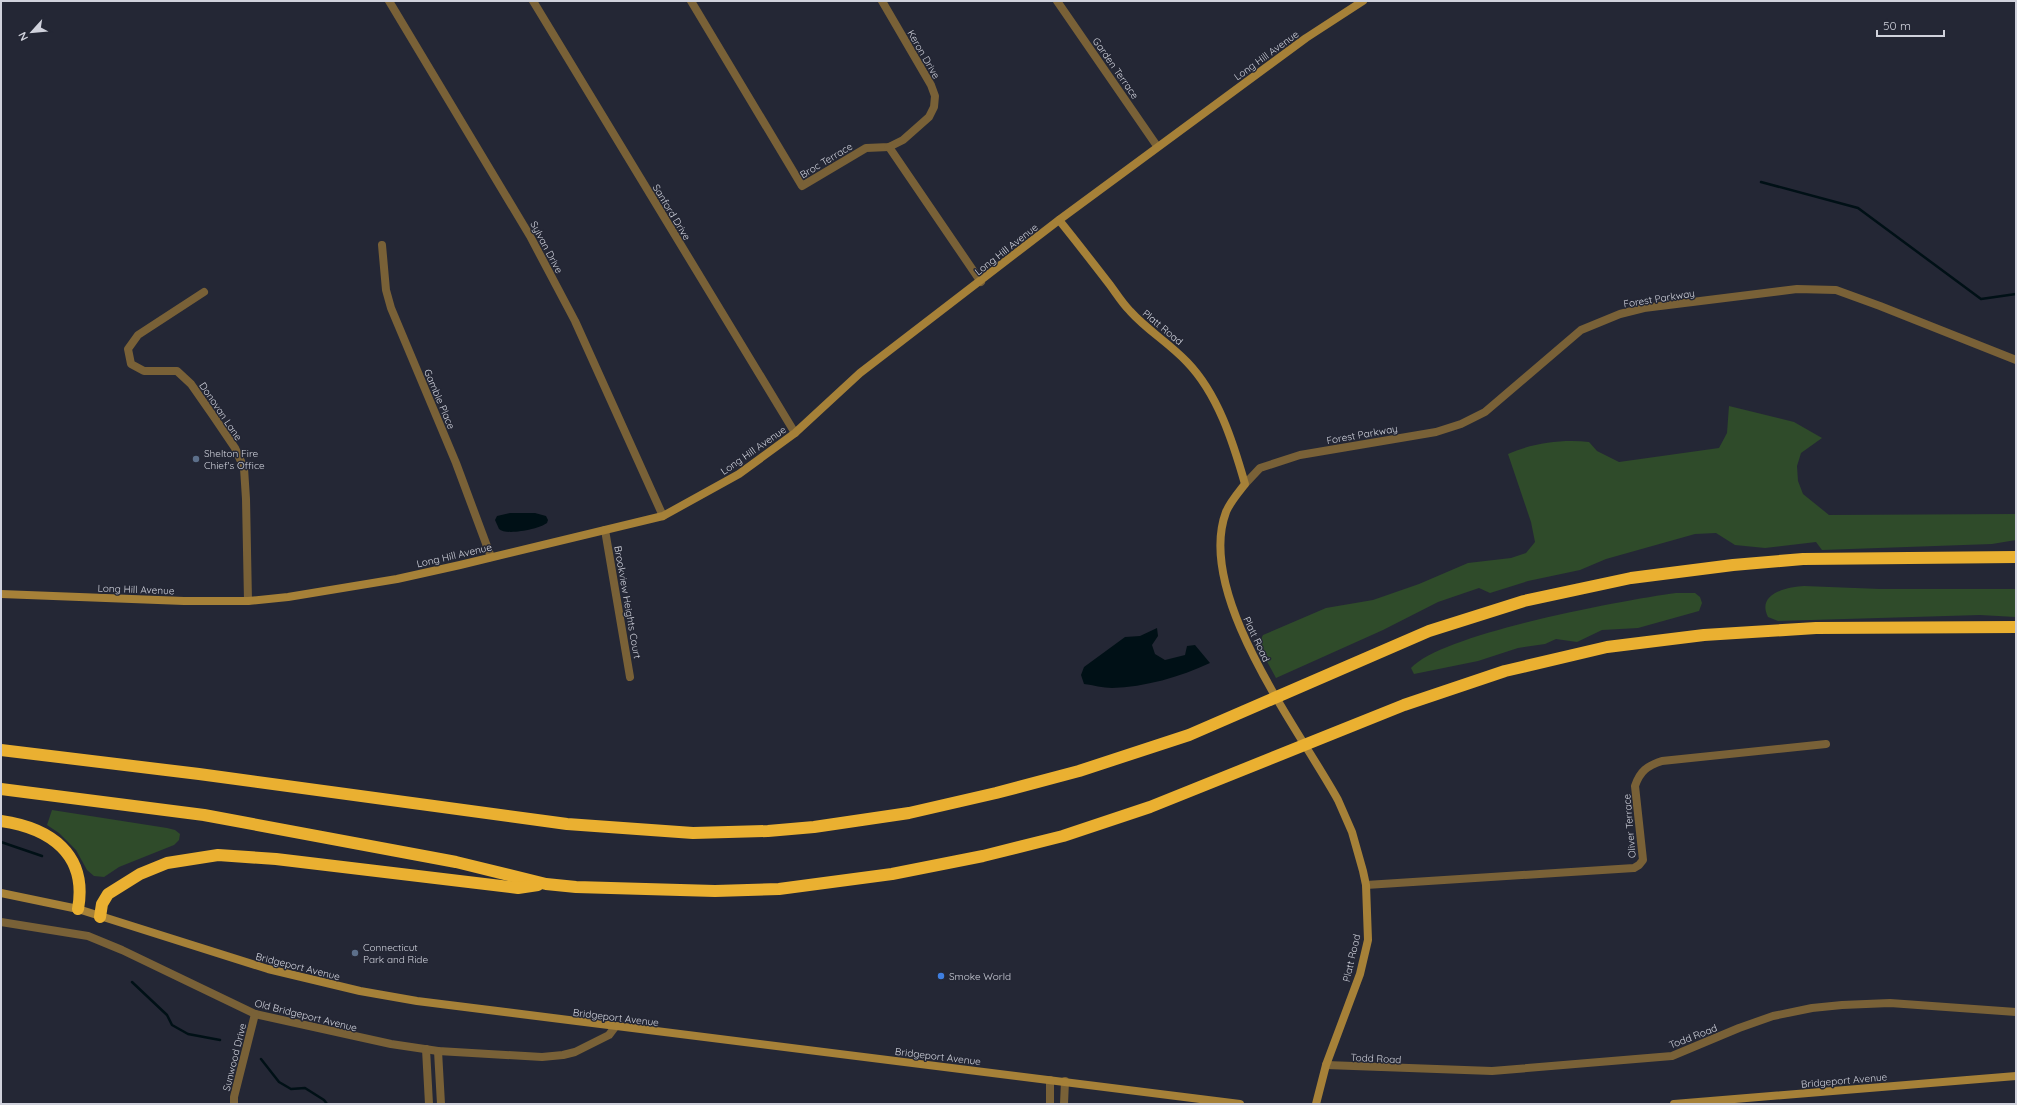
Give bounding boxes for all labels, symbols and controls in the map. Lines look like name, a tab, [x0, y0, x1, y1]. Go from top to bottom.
north arrow	[12, 12, 52, 52]
scale bar	[1877, 12, 1944, 38]
text: 50 m	[1883, 18, 1911, 33]
street label: Keron Drive	[904, 27, 943, 81]
street label: Long Hill Avenue	[1231, 27, 1302, 83]
text: N	[15, 30, 31, 43]
street label: Garden Terrace	[1090, 35, 1142, 102]
street label: Broc Terrace	[798, 139, 855, 181]
street label: Sanford Drive	[650, 182, 694, 243]
street label: Sylvan Drive	[527, 219, 566, 276]
street label: Long Hill Avenue	[972, 220, 1041, 278]
street label: Forest Parkway	[1622, 286, 1696, 311]
street label: Platt Road	[1140, 307, 1185, 348]
street label: Gamble Place	[421, 367, 458, 432]
street label: Donovan Lane	[196, 380, 245, 443]
street label: Forest Parkway	[1325, 422, 1399, 447]
street label: Long Hill Avenue	[718, 423, 789, 478]
place label: Shelton Fire Chief's Office	[204, 447, 265, 472]
marker: Shelton Fire Chief's Office	[191, 454, 201, 464]
street label: Long Hill Avenue	[415, 540, 493, 570]
street label: Brookview Heights Court	[611, 545, 644, 660]
street label: Long Hill Avenue	[97, 582, 175, 597]
street label: Platt Road	[1240, 614, 1273, 664]
street label: Oliver Terrace	[1620, 793, 1639, 859]
street label: Platt Road	[1340, 933, 1363, 983]
place label: Connecticut Park and Ride	[363, 941, 428, 966]
marker: Connecticut Park and Ride	[350, 948, 360, 958]
street label: Bridgeport Avenue	[254, 950, 342, 983]
place label: Smoke World	[949, 970, 1011, 983]
marker: Smoke World	[936, 971, 946, 981]
street label: Old Bridgeport Avenue	[253, 996, 359, 1035]
street label: Bridgeport Avenue	[572, 1006, 660, 1029]
street label: Sunwood Drive	[220, 1021, 249, 1092]
street label: Todd Road	[1667, 1021, 1719, 1052]
street label: Bridgeport Avenue	[894, 1045, 982, 1068]
street label: Todd Road	[1350, 1051, 1402, 1066]
street label: Bridgeport Avenue	[1800, 1070, 1888, 1091]

